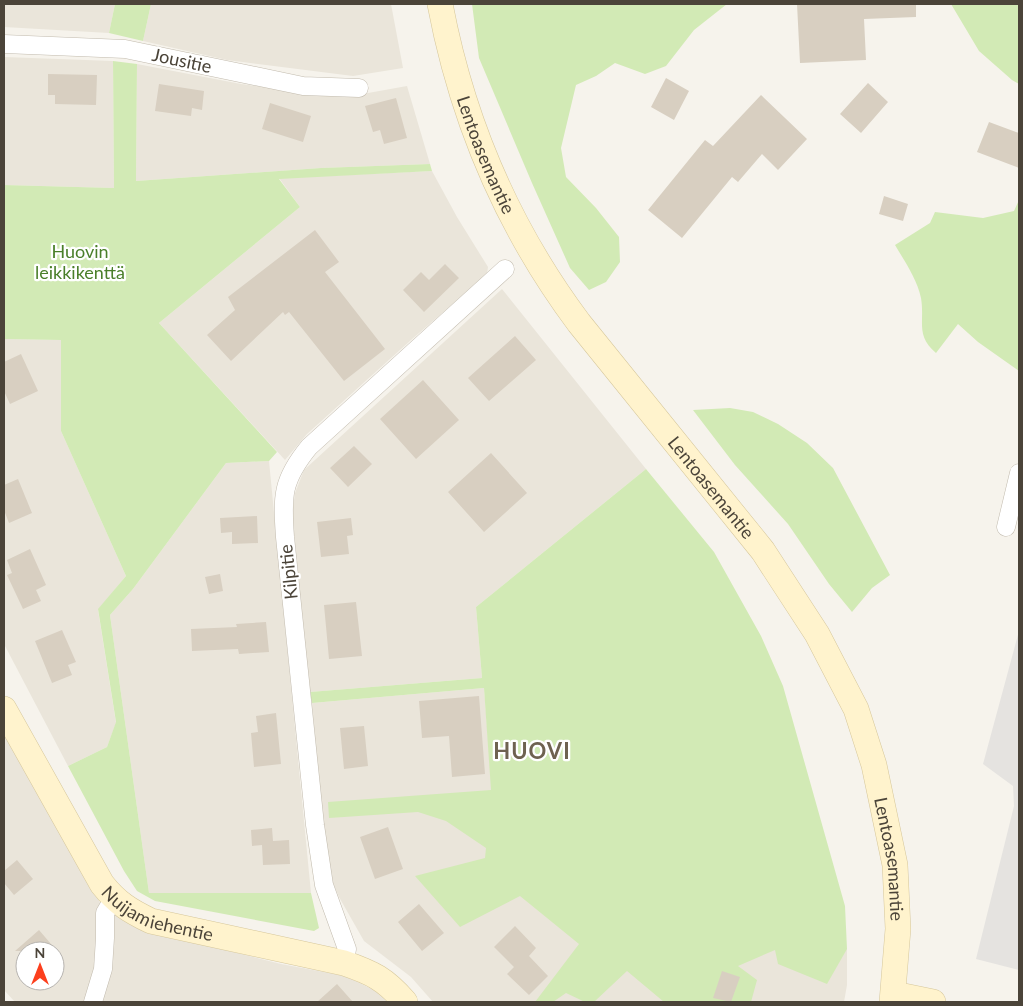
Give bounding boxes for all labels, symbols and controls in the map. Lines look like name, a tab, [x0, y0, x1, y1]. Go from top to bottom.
street label: Jousitie	[150, 43, 214, 77]
street label: Lentoasemantie	[453, 93, 520, 217]
park label: Huovin leikkikenttä	[35, 240, 125, 283]
street label: Lentoasemantie	[664, 432, 759, 543]
street label: Kilpitie	[274, 543, 302, 601]
district label: HUOVI	[493, 737, 571, 764]
street label: Lentoasemantie	[870, 795, 909, 922]
street label: Nuijamiehentie	[97, 881, 215, 945]
north arrow	[15, 941, 65, 991]
text: N	[35, 944, 45, 961]

